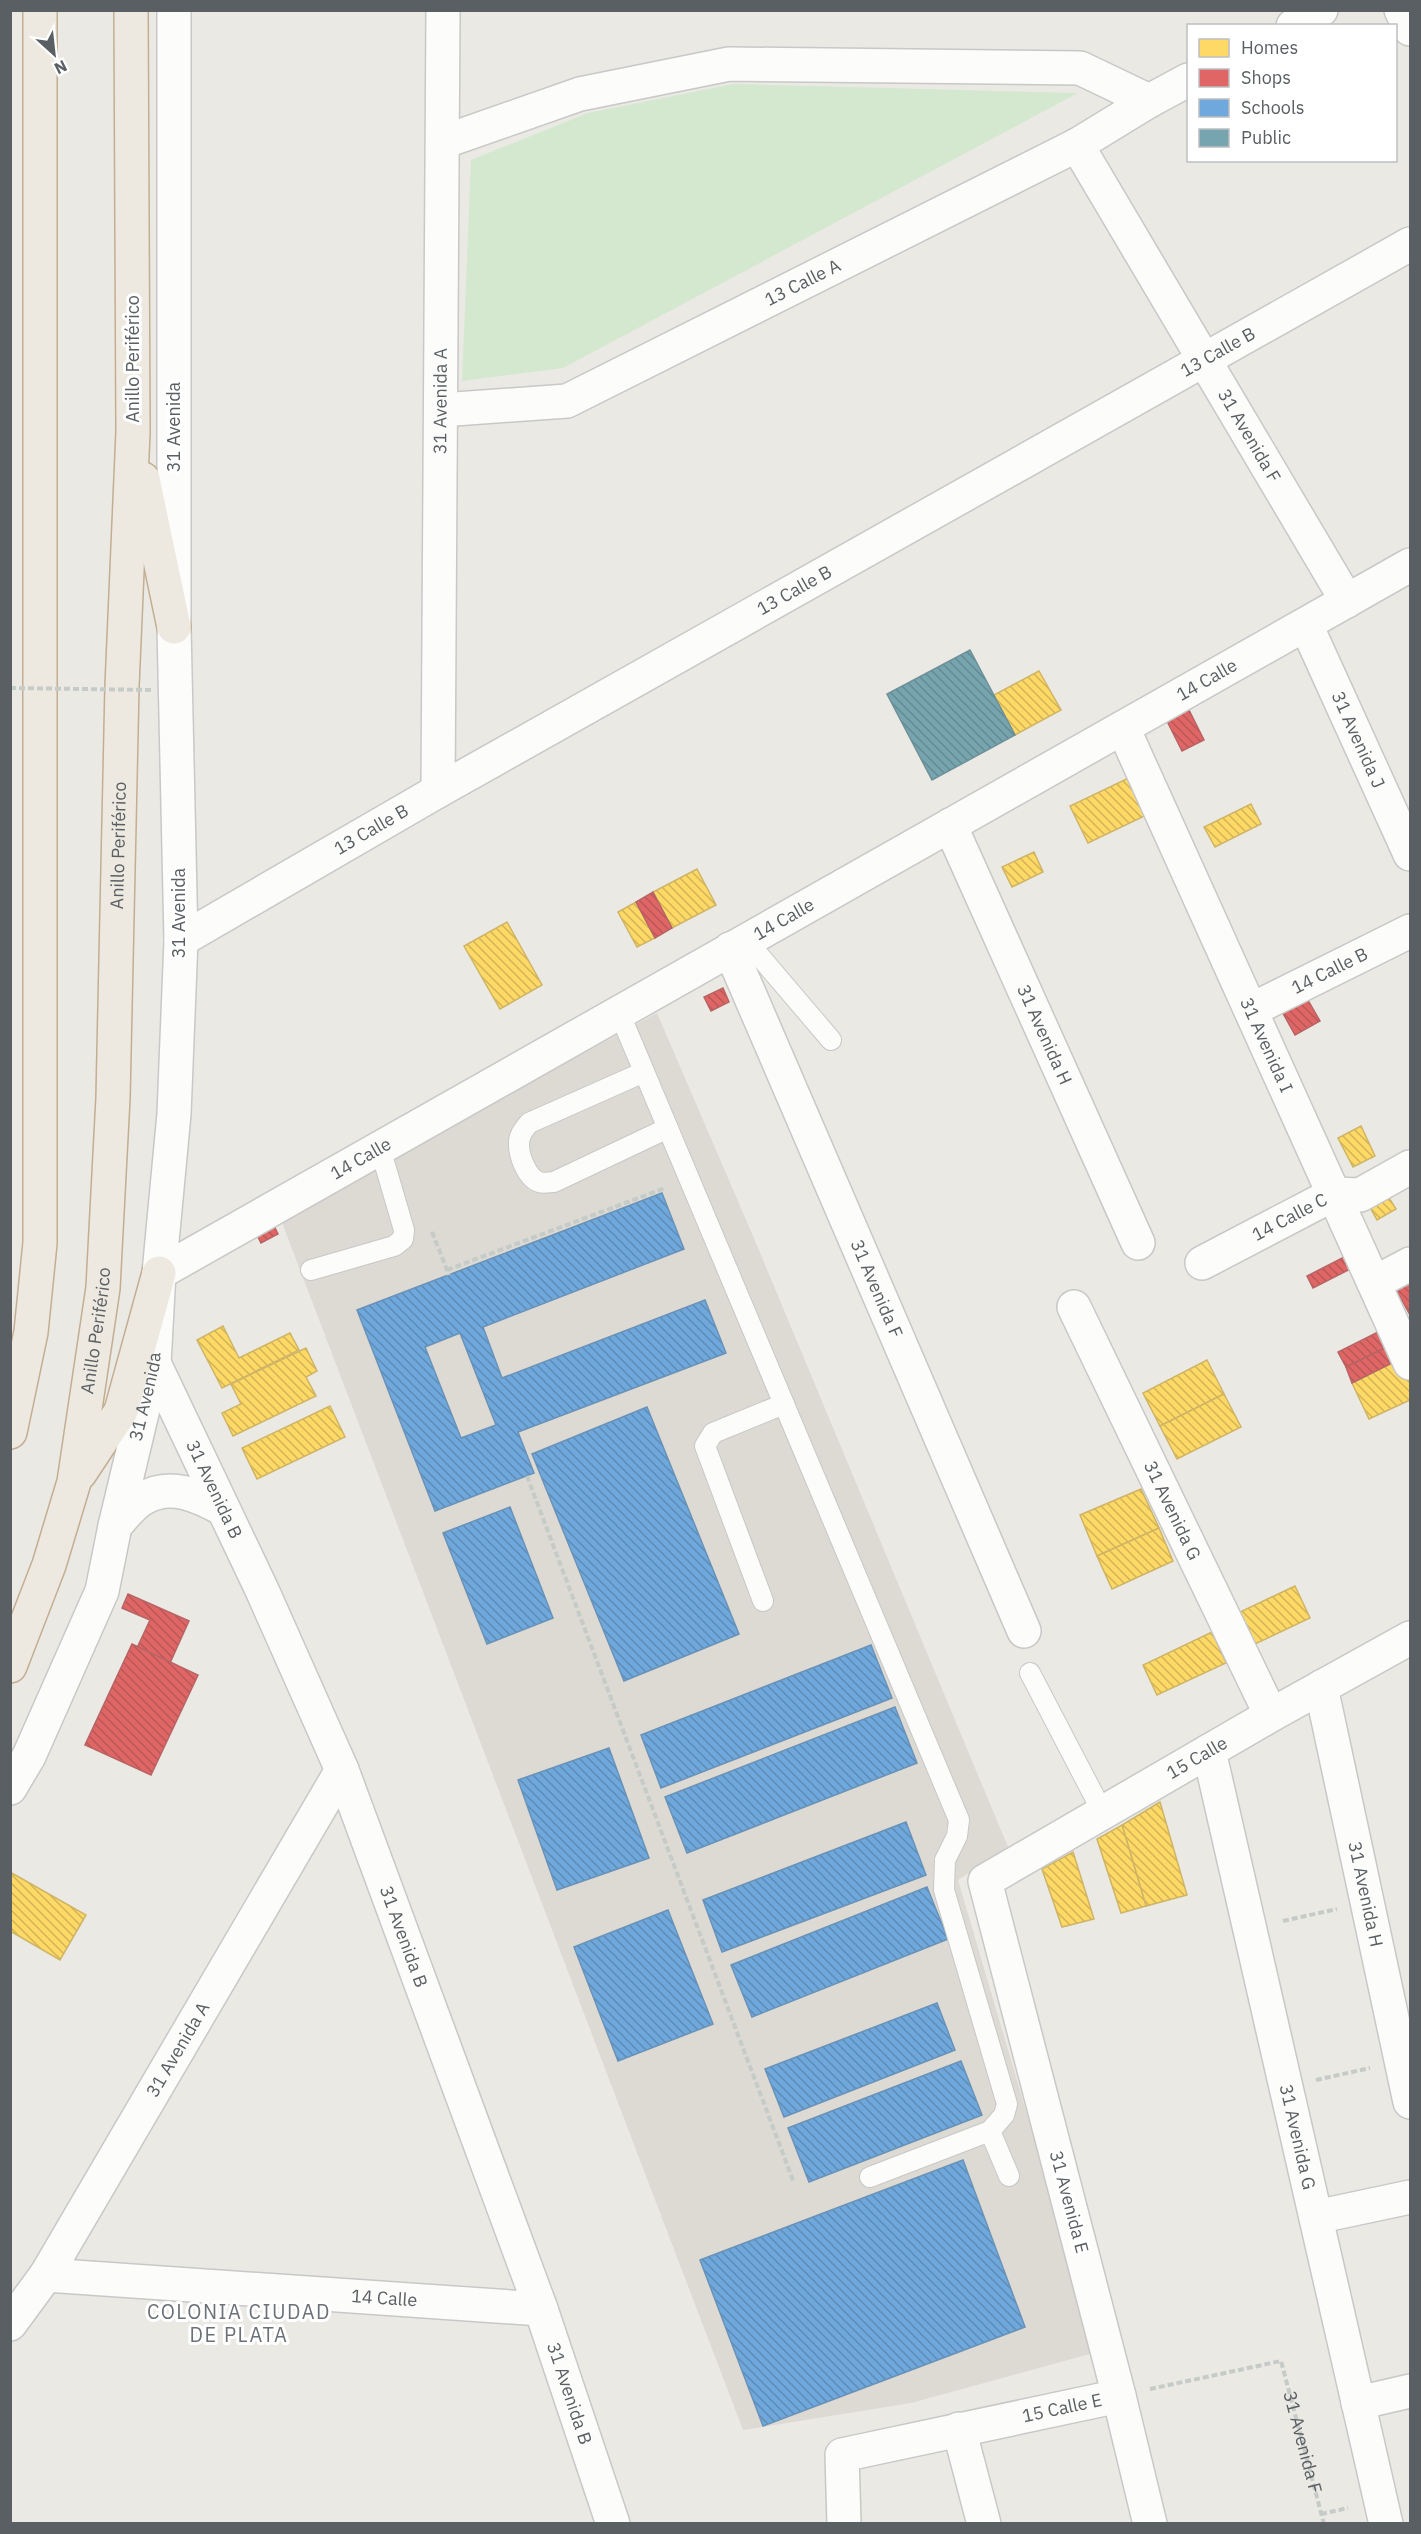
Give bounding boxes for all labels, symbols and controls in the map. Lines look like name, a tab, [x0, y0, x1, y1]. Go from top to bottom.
north arrow	[24, 24, 84, 84]
legend	[1187, 24, 1397, 162]
text: Homes	[1241, 36, 1298, 59]
text: N	[51, 56, 71, 79]
text: Shops	[1241, 66, 1291, 89]
text: Schools	[1241, 96, 1305, 119]
text: Public	[1241, 126, 1291, 149]
street label: 13 Calle A	[761, 253, 845, 311]
street label: Anillo Periférico	[121, 295, 144, 423]
street label: 13 Calle B	[1176, 321, 1259, 382]
street label: 31 Avenida A	[428, 347, 452, 454]
street label: 31 Avenida	[162, 381, 185, 472]
street label: 31 Avenida F	[1213, 385, 1286, 487]
street label: 13 Calle B	[753, 560, 836, 620]
street label: 14 Calle	[1172, 653, 1241, 706]
street label: 31 Avenida J	[1327, 687, 1391, 792]
street label: Anillo Periférico	[105, 781, 131, 910]
street label: 13 Calle B	[330, 799, 412, 860]
street label: 31 Avenida	[167, 867, 190, 958]
street label: 14 Calle	[749, 893, 818, 945]
street label: 14 Calle B	[1288, 942, 1372, 999]
street label: 31 Avenida H	[1012, 981, 1077, 1088]
street label: 31 Avenida I	[1235, 994, 1298, 1096]
street label: 14 Calle	[326, 1132, 395, 1185]
street label: 14 Calle C	[1248, 1188, 1331, 1246]
street label: 31 Avenida F	[846, 1236, 908, 1341]
street label: Anillo Periférico	[75, 1267, 115, 1395]
street label: 31 Avenida	[124, 1351, 166, 1443]
street label: 31 Avenida B	[181, 1436, 248, 1542]
street label: 31 Avenida G	[1139, 1457, 1206, 1564]
street label: 15 Calle	[1162, 1731, 1231, 1784]
street label: 31 Avenida H	[1343, 1839, 1388, 1949]
street label: 31 Avenida B	[375, 1883, 433, 1990]
street label: 31 Avenida A	[141, 1997, 215, 2101]
street label: 31 Avenida G	[1275, 2082, 1321, 2192]
street label: 31 Avenida E	[1045, 2148, 1094, 2256]
street label: 14 Calle	[350, 2284, 418, 2311]
district label: COLONIA CIUDAD DE PLATA	[147, 2298, 331, 2348]
street label: 31 Avenida B	[542, 2339, 598, 2447]
street label: 15 Calle E	[1020, 2388, 1104, 2427]
street label: 31 Avenida F	[1278, 2389, 1327, 2496]

